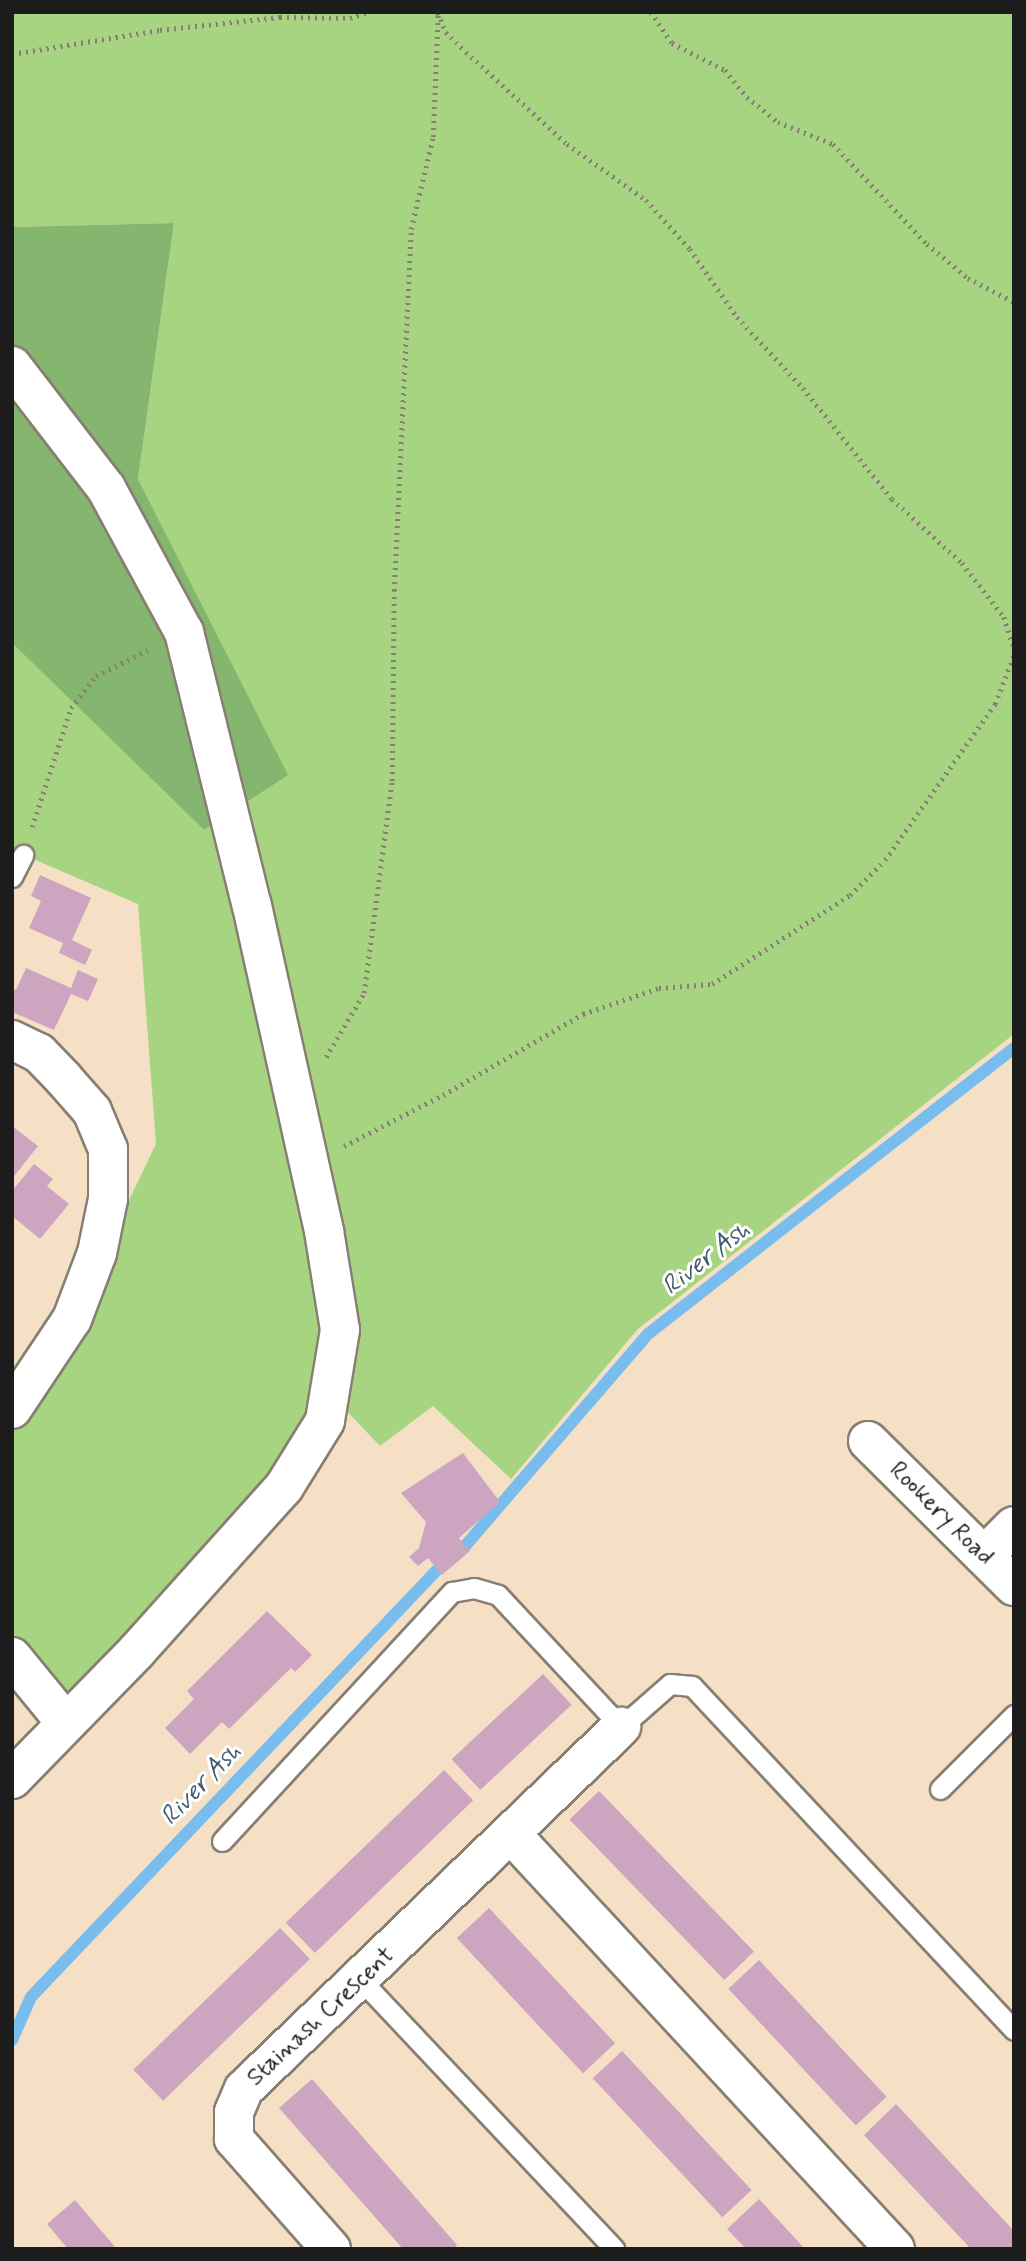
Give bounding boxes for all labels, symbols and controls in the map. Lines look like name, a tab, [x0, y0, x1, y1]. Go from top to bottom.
water label: River Ash	[657, 1215, 757, 1303]
street label: Rookery Road	[883, 1456, 999, 1572]
water label: River Ash	[155, 1737, 249, 1833]
street label: Stainash Crescent	[241, 1941, 401, 2093]

